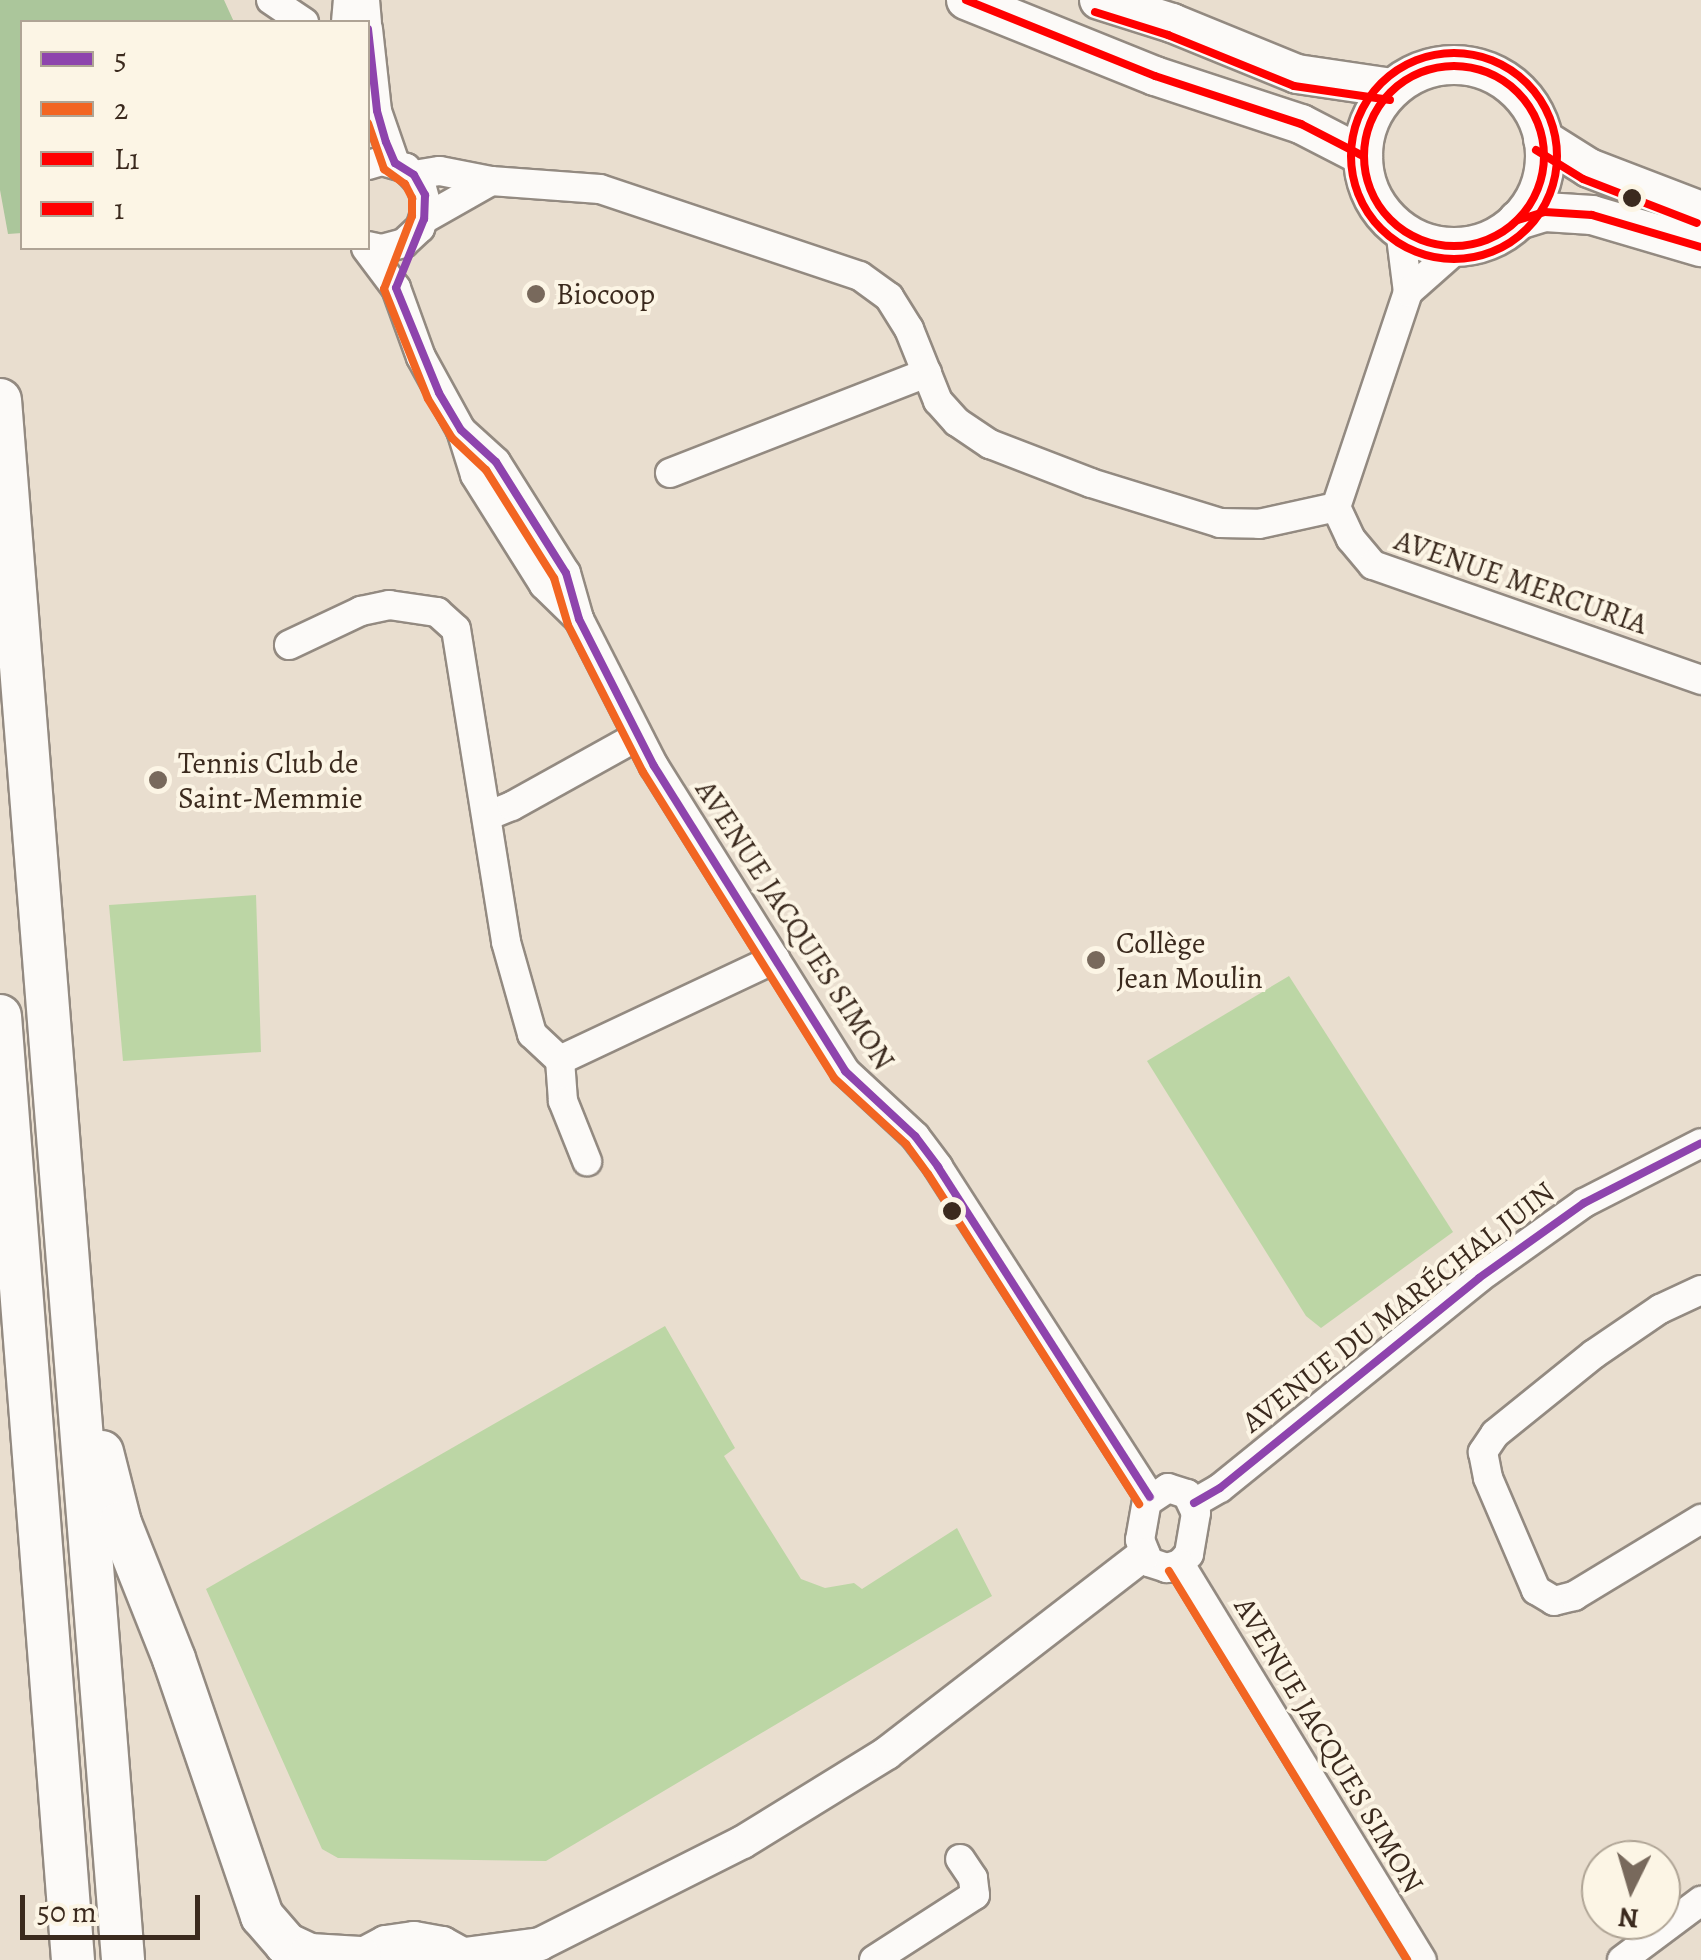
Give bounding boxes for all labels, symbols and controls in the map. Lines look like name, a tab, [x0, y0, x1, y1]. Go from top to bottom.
legend	[20, 20, 370, 250]
text: 5	[114, 39, 127, 79]
text: 2	[114, 89, 128, 129]
text: L1	[114, 139, 139, 179]
unlabelled marker	[1622, 188, 1642, 208]
text: 1	[114, 189, 124, 229]
place label: Biocoop	[556, 276, 655, 312]
marker: Biocoop	[525, 283, 547, 305]
street label: AVENUE MERCURIA	[1390, 522, 1652, 642]
place label: Tennis Club de Saint-Memmie	[178, 745, 363, 816]
marker: Tennis Club de Saint-Memmie	[147, 769, 169, 791]
street label: AVENUE JACQUES SIMON	[688, 773, 902, 1077]
place label: Collège Jean Moulin	[1116, 925, 1263, 996]
marker: Collège Jean Moulin	[1085, 949, 1107, 971]
street label: AVENUE DU MARÉCHAL JUIN	[1235, 1174, 1561, 1440]
unlabelled marker	[942, 1201, 962, 1221]
street label: AVENUE JACQUES SIMON	[1226, 1591, 1432, 1899]
north arrow	[1581, 1840, 1681, 1940]
scale bar	[25, 1875, 205, 1937]
text: 50 m	[37, 1892, 97, 1932]
text: N	[1617, 1898, 1640, 1938]

